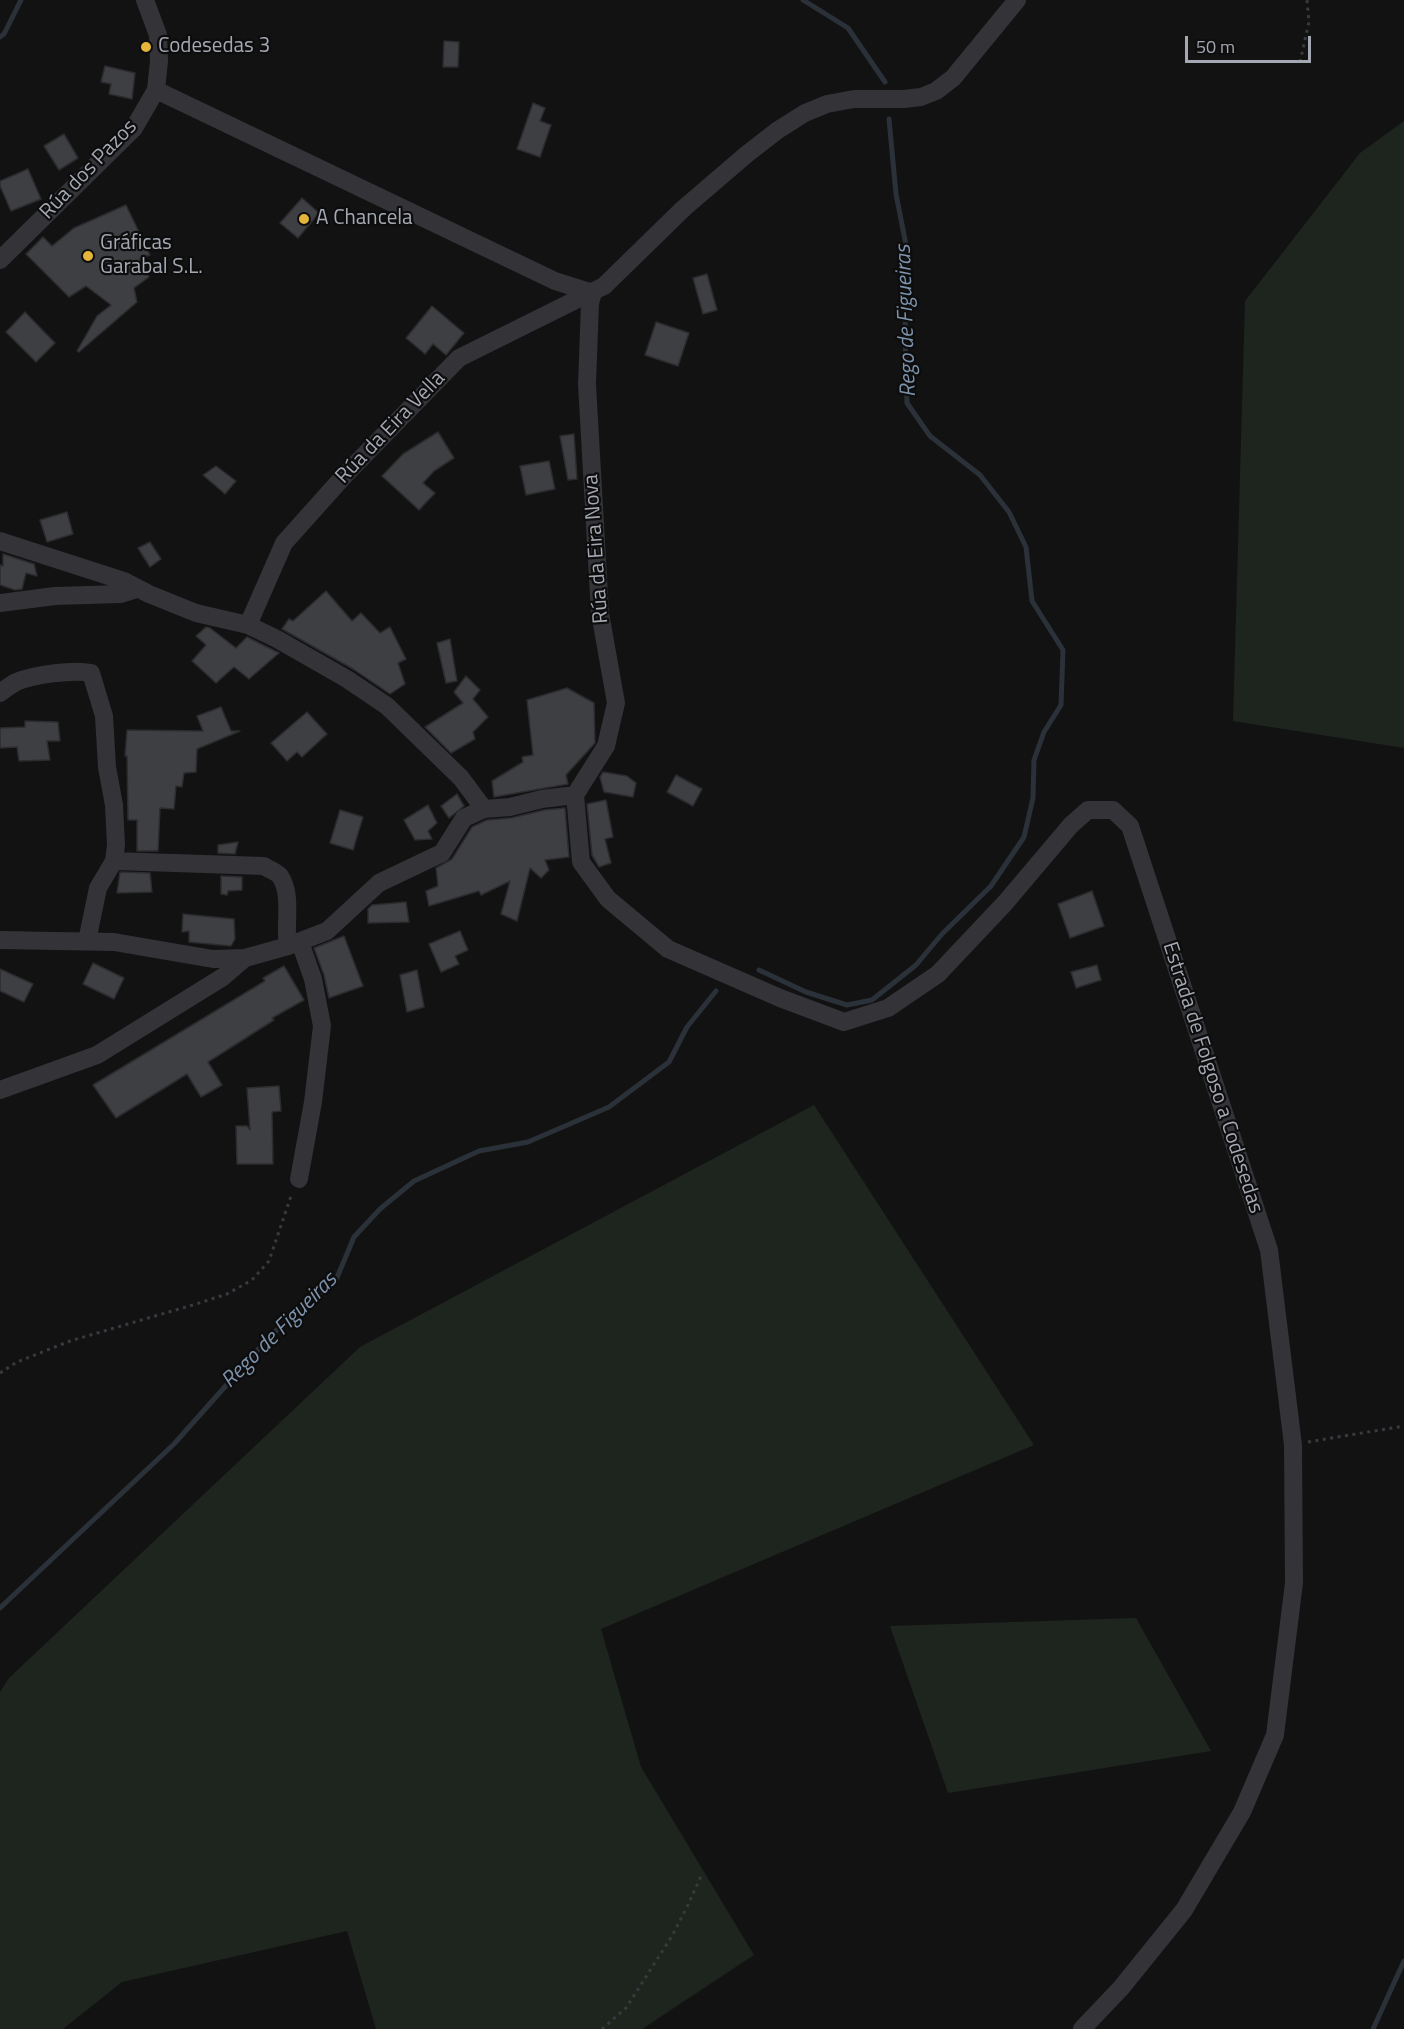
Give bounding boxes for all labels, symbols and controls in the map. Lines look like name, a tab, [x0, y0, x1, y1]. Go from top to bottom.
scale bar	[1188, 24, 1314, 62]
text: 50 m	[1196, 33, 1235, 60]
place label: Codesedas 3	[158, 34, 270, 60]
marker: Codesedas 3	[139, 40, 153, 54]
street label: Rúa dos Pazos	[35, 115, 143, 225]
place label: A Chancela	[316, 206, 413, 232]
marker: A Chancela	[297, 212, 311, 226]
place label: Gráficas Garabal S.L.	[100, 231, 203, 281]
water label: Rego de Figueiras	[891, 244, 923, 398]
marker: Gráficas Garabal S.L.	[81, 249, 95, 263]
street label: Rúa da Eira Vella	[331, 367, 451, 489]
street label: Rúa da Eira Nova	[579, 474, 615, 624]
street label: Estrada de Folgoso a Codesedas	[1156, 939, 1268, 1217]
water label: Rego de Figueiras	[217, 1268, 343, 1394]

